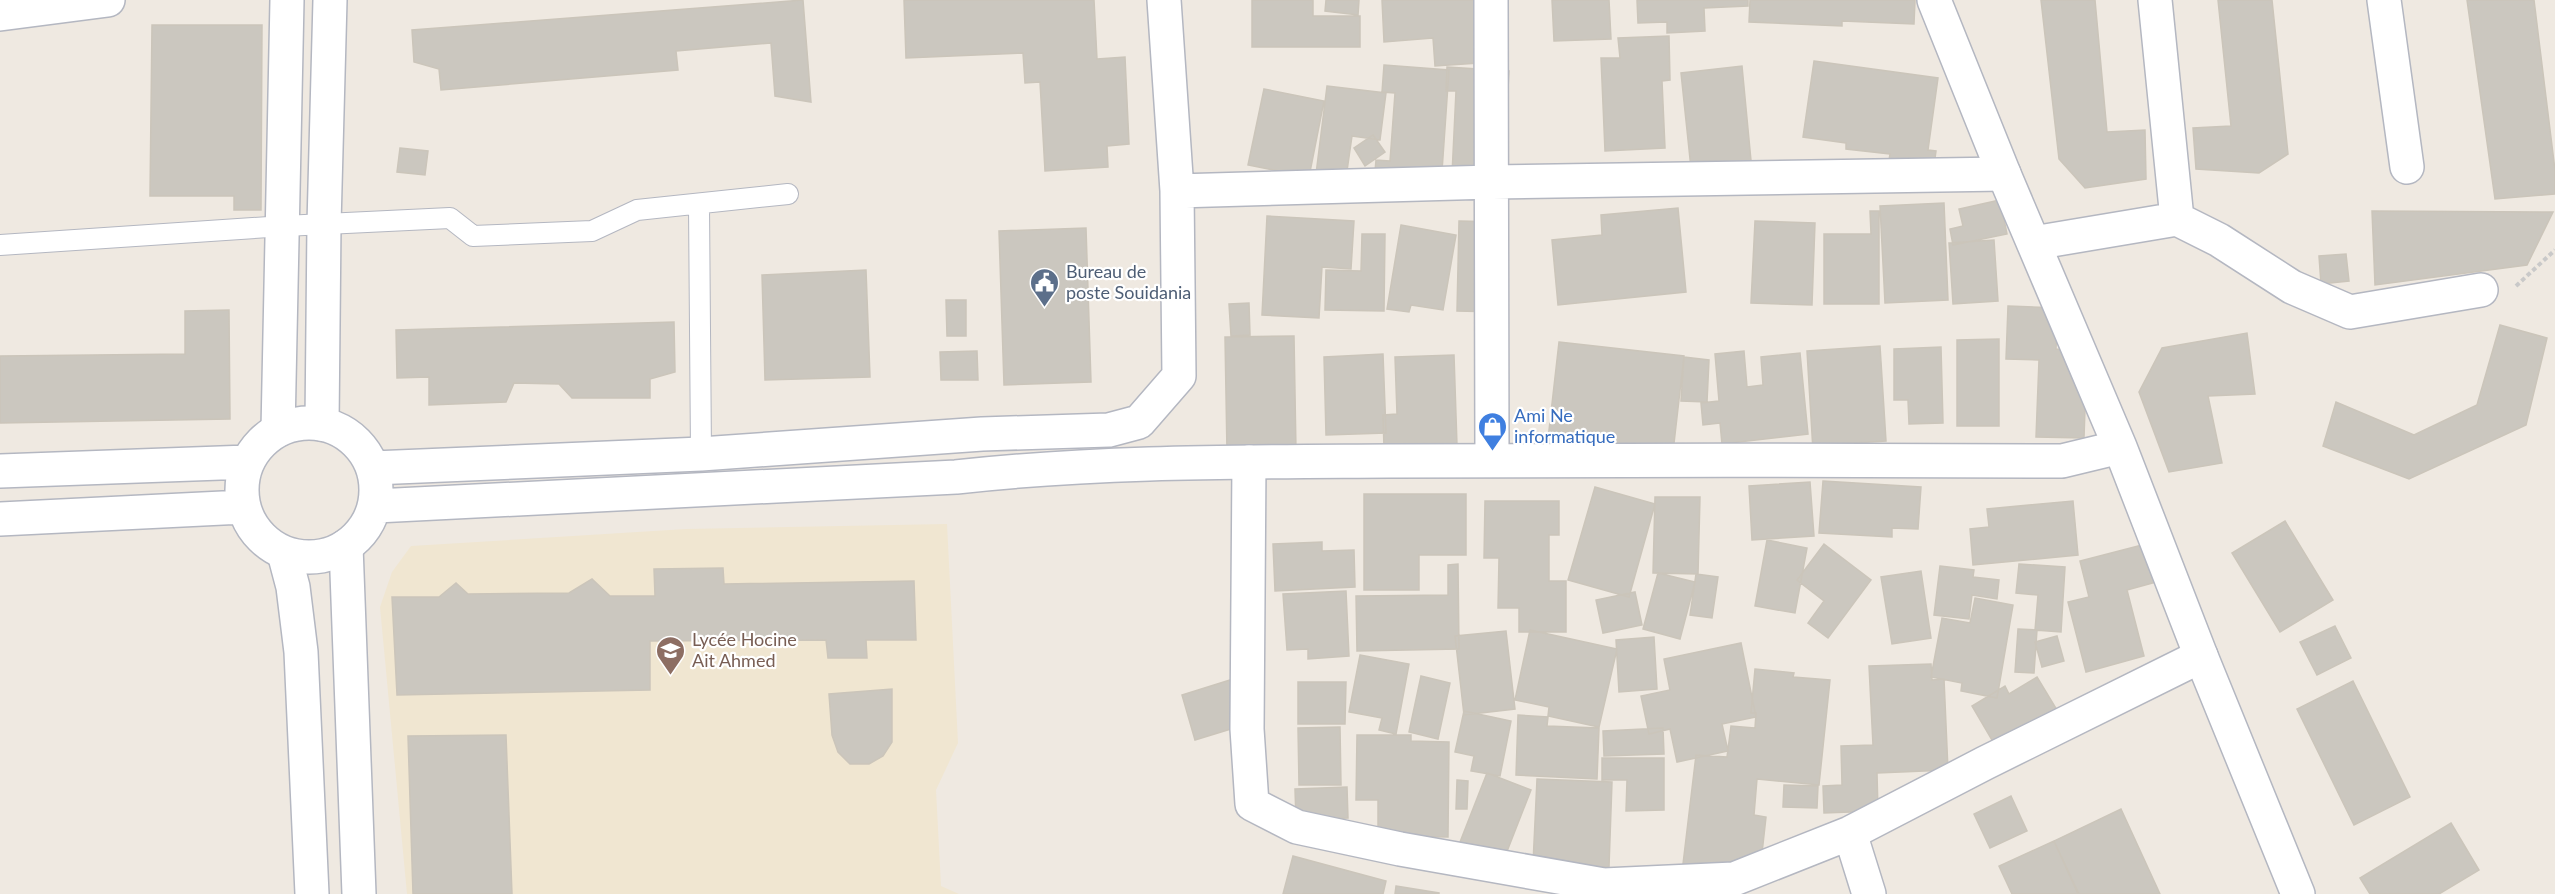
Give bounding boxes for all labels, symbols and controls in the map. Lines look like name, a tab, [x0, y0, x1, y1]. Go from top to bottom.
place label: Bureau de poste Souidania	[1066, 260, 1191, 303]
public building icon: Bureau de poste Souidania	[1029, 266, 1061, 308]
place label: Ami Ne informatique	[1514, 404, 1615, 447]
shop icon: Ami Ne informatique	[1477, 410, 1509, 452]
place label: Lycée Hocine Ait Ahmed	[692, 628, 797, 671]
school or university icon: Lycée Hocine Ait Ahmed	[655, 634, 687, 676]

